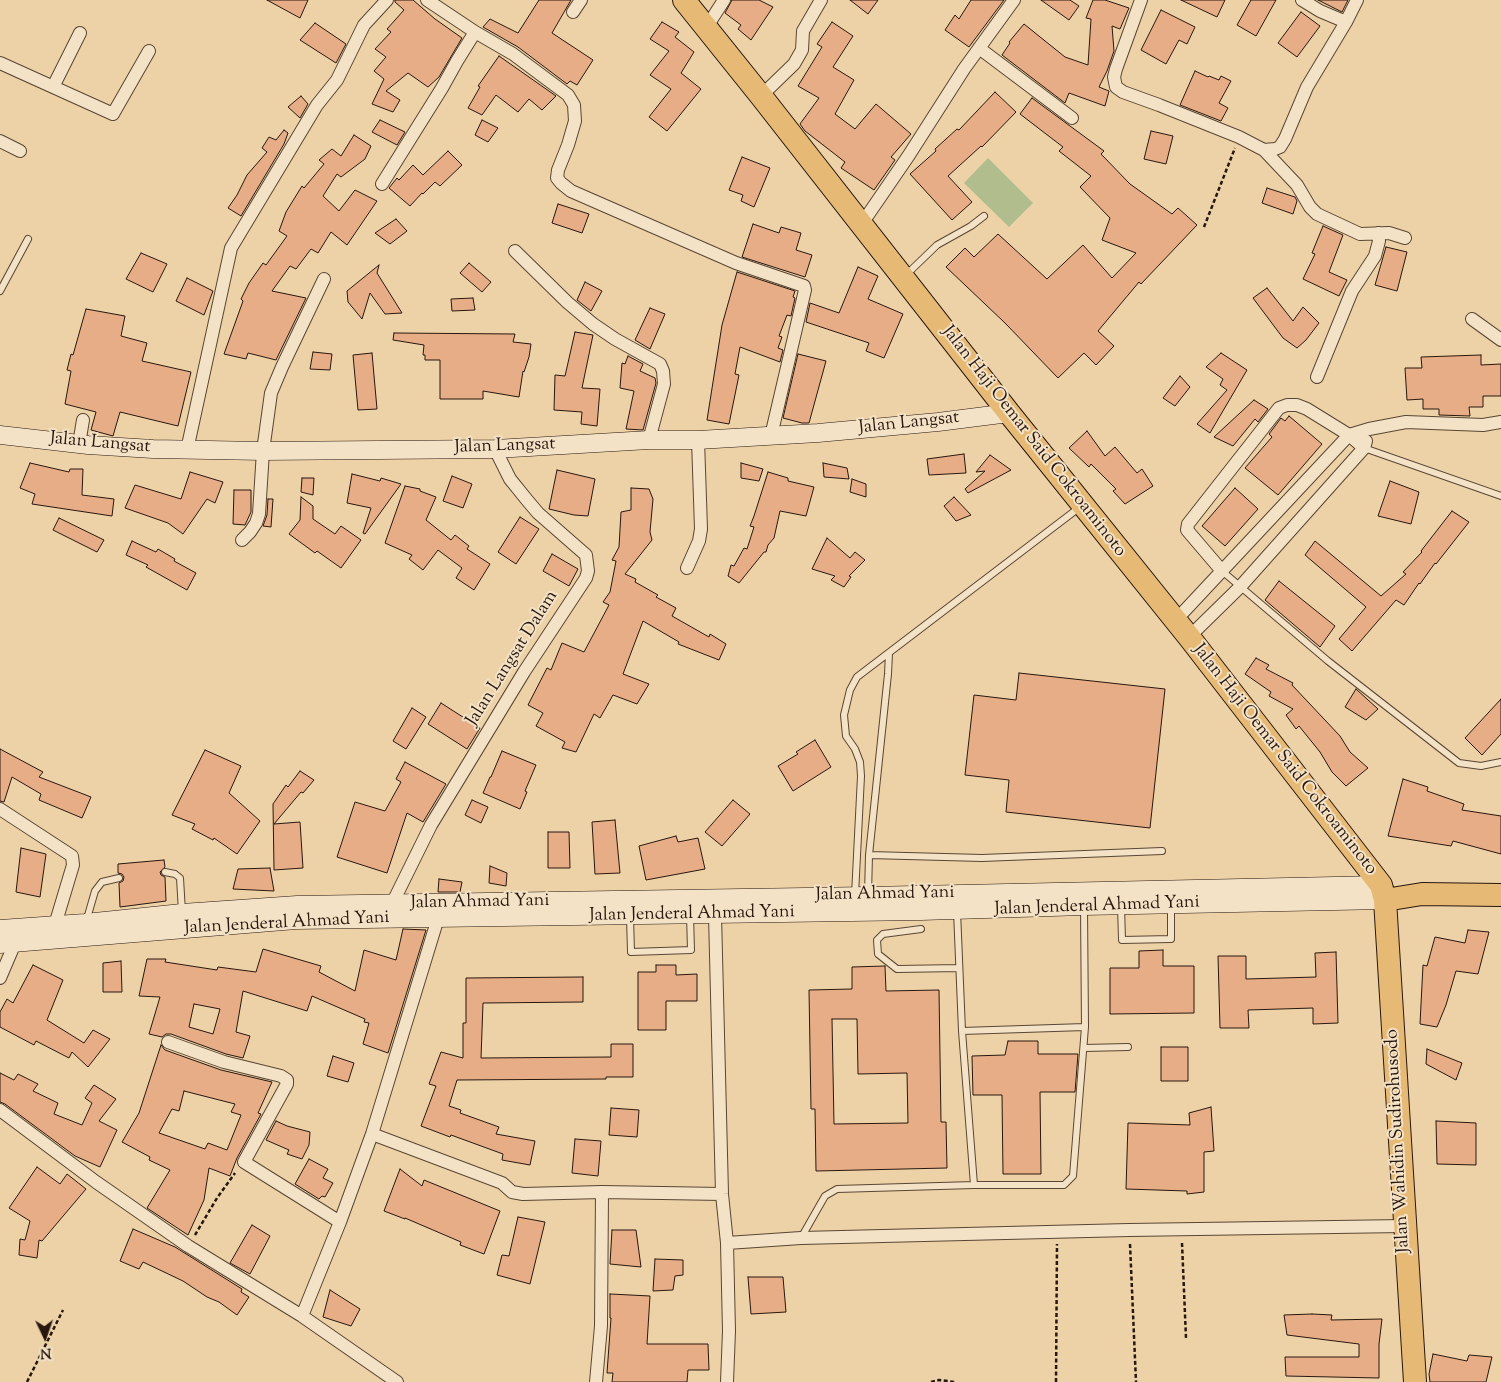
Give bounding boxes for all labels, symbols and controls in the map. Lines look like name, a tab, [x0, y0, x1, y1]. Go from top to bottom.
street label: Jalan Haji Oemar Said Cokroaminoto	[936, 322, 1130, 562]
street label: Jalan Langsat	[858, 408, 960, 440]
street label: Jalan Langsat	[49, 429, 151, 459]
street label: Jalan Langsat	[454, 434, 556, 460]
street label: Jalan Langsat Dalam	[463, 587, 563, 731]
street label: Jalan Haji Oemar Said Cokroaminoto	[1187, 640, 1381, 880]
street label: Jalan Ahmad Yani	[815, 883, 955, 907]
street label: Jalan Ahmad Yani	[410, 891, 550, 915]
street label: Jalan Jenderal Ahmad Yani	[994, 893, 1200, 921]
street label: Jalan Jenderal Ahmad Yani	[589, 902, 795, 928]
street label: Jalan Jenderal Ahmad Yani	[184, 908, 390, 940]
street label: Jalan Wahidin Sudirohusodo	[1382, 1028, 1416, 1254]
north arrow	[20, 1312, 70, 1362]
text: N	[40, 1342, 52, 1362]

